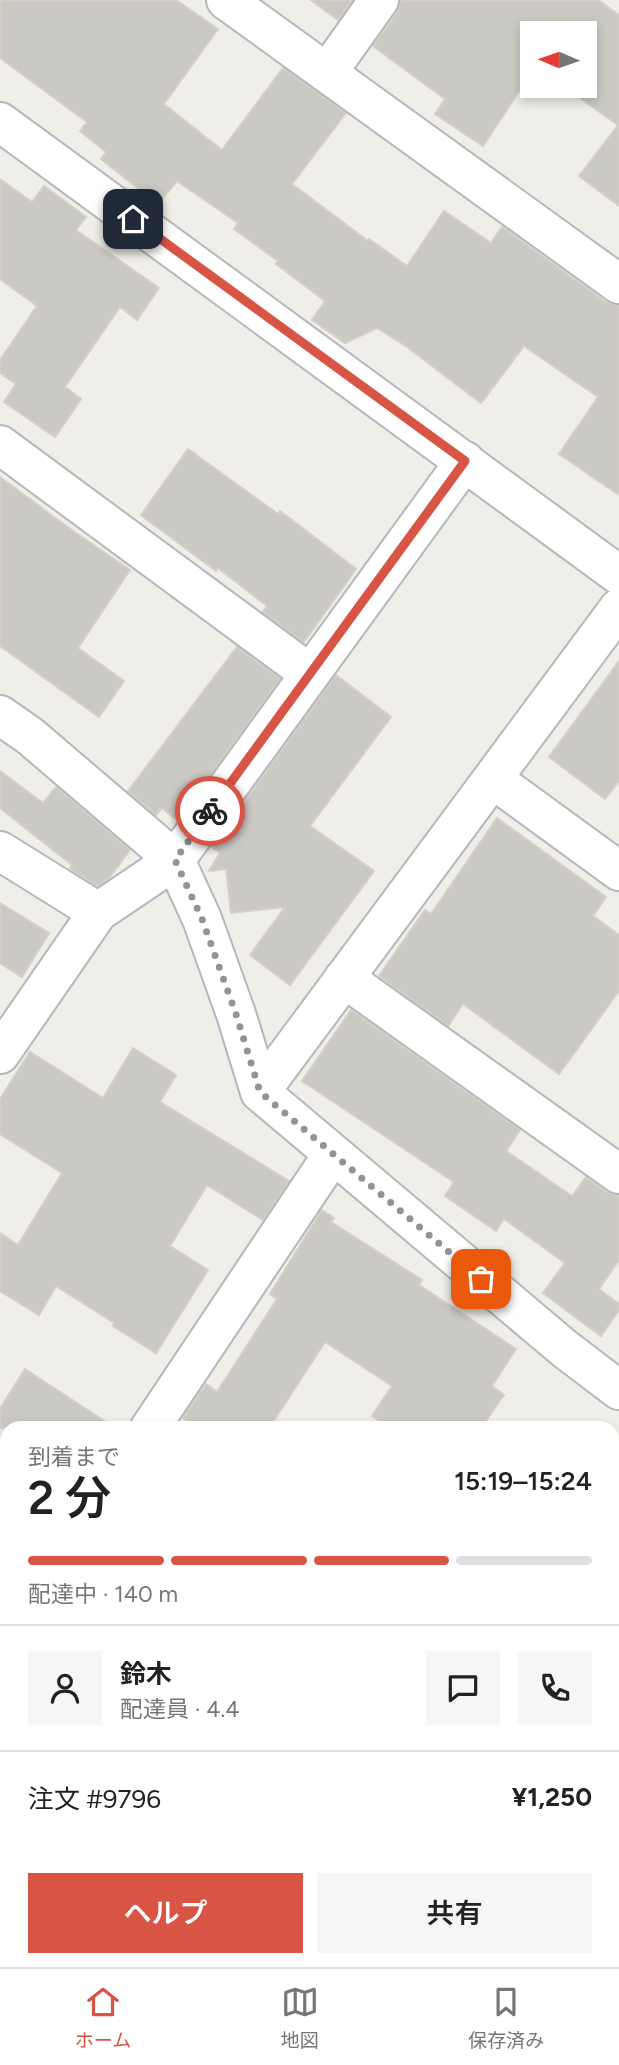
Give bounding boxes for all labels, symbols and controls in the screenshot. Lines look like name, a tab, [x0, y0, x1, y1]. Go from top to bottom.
north arrow	[520, 21, 597, 98]
map controls	[520, 21, 597, 98]
pin	[103, 189, 163, 249]
icon: home	[114, 200, 152, 238]
courier	[175, 776, 245, 846]
icon: bike	[191, 792, 229, 830]
pin	[451, 1249, 511, 1309]
icon: bag	[462, 1260, 500, 1298]
text: 到着まで	[28, 1443, 120, 1471]
text: 15:19–15:24	[454, 1465, 592, 1497]
text: 2 分	[28, 1470, 111, 1526]
text: 配達中 · 140 m	[28, 1580, 178, 1608]
button: person	[28, 1651, 102, 1725]
button: chat	[426, 1651, 500, 1725]
button: phone	[518, 1651, 592, 1725]
text: 鈴木	[120, 1658, 172, 1690]
text: 配達員 · 4.4	[120, 1695, 240, 1723]
text: ¥1,250	[512, 1781, 592, 1813]
text: 注文 #9796	[28, 1783, 161, 1815]
button: ヘルプ	[28, 1873, 303, 1953]
button: 共有	[317, 1873, 592, 1953]
tab: ホーム	[75, 1983, 131, 2052]
tab: 地図	[281, 1983, 319, 2052]
tab: 保存済み	[468, 1983, 544, 2052]

